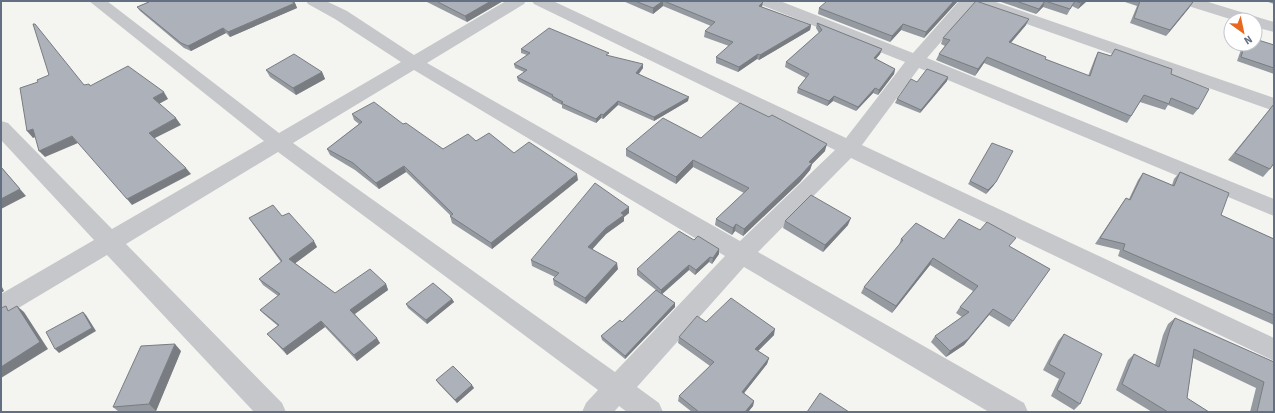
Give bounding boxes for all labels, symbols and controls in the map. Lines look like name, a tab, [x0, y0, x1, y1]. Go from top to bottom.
north arrow	[1223, 12, 1263, 52]
text: N	[1241, 32, 1255, 48]

